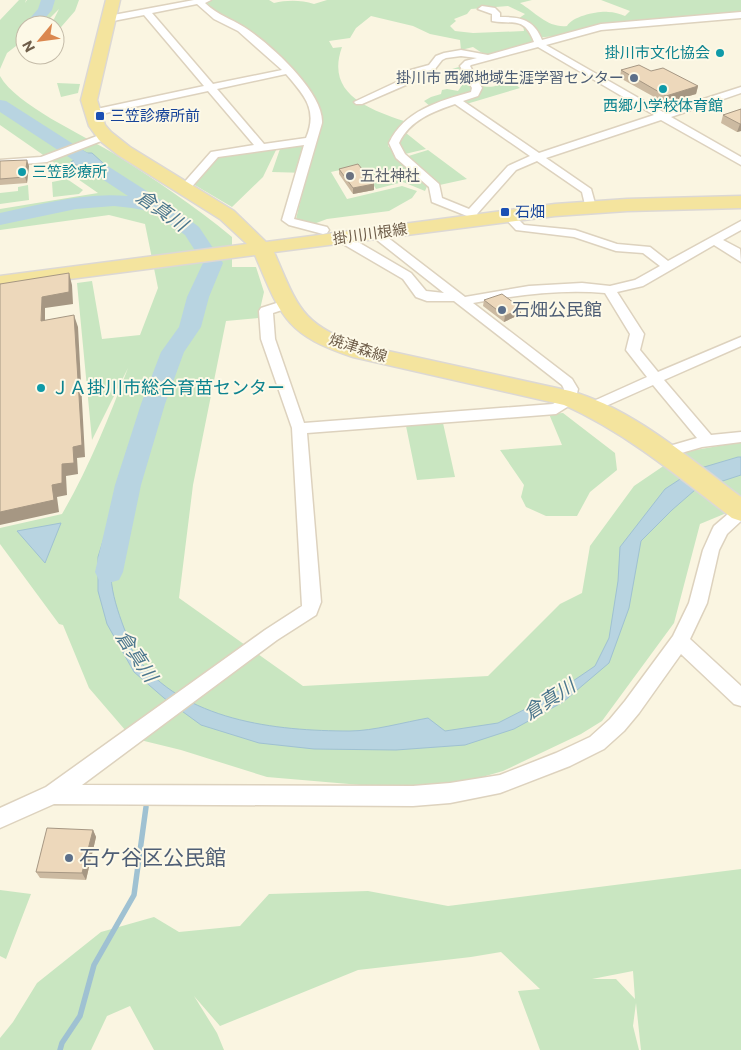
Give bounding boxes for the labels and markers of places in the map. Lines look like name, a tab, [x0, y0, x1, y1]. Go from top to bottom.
place label: 掛川市文化協会	[605, 43, 710, 61]
marker: 掛川市文化協会	[714, 47, 726, 59]
place label: 掛川市 西郷地域生涯学習センター	[396, 68, 624, 86]
marker: 掛川市 西郷地域生涯学習センター	[628, 72, 640, 84]
marker: 西郷小学校体育館	[657, 83, 669, 95]
place label: 西郷小学校体育館	[603, 96, 723, 114]
place label: 三笠診療所前	[110, 106, 200, 124]
marker: 三笠診療所前	[94, 110, 106, 122]
place label: 三笠診療所	[32, 162, 107, 180]
marker: 三笠診療所	[16, 166, 28, 178]
place label: 五社神社	[360, 166, 420, 184]
marker: 五社神社	[344, 170, 356, 182]
place label: 石畑	[515, 202, 545, 220]
marker: 石畑	[499, 206, 511, 218]
place label: 石畑公民館	[512, 298, 602, 320]
marker: 石畑公民館	[496, 304, 508, 316]
place label: ＪＡ掛川市総合育苗センター	[51, 376, 285, 398]
marker: ＪＡ掛川市総合育苗センター	[35, 382, 47, 394]
place label: 石ケ谷区公民館	[79, 844, 226, 869]
marker: 石ケ谷区公民館	[63, 852, 75, 864]

